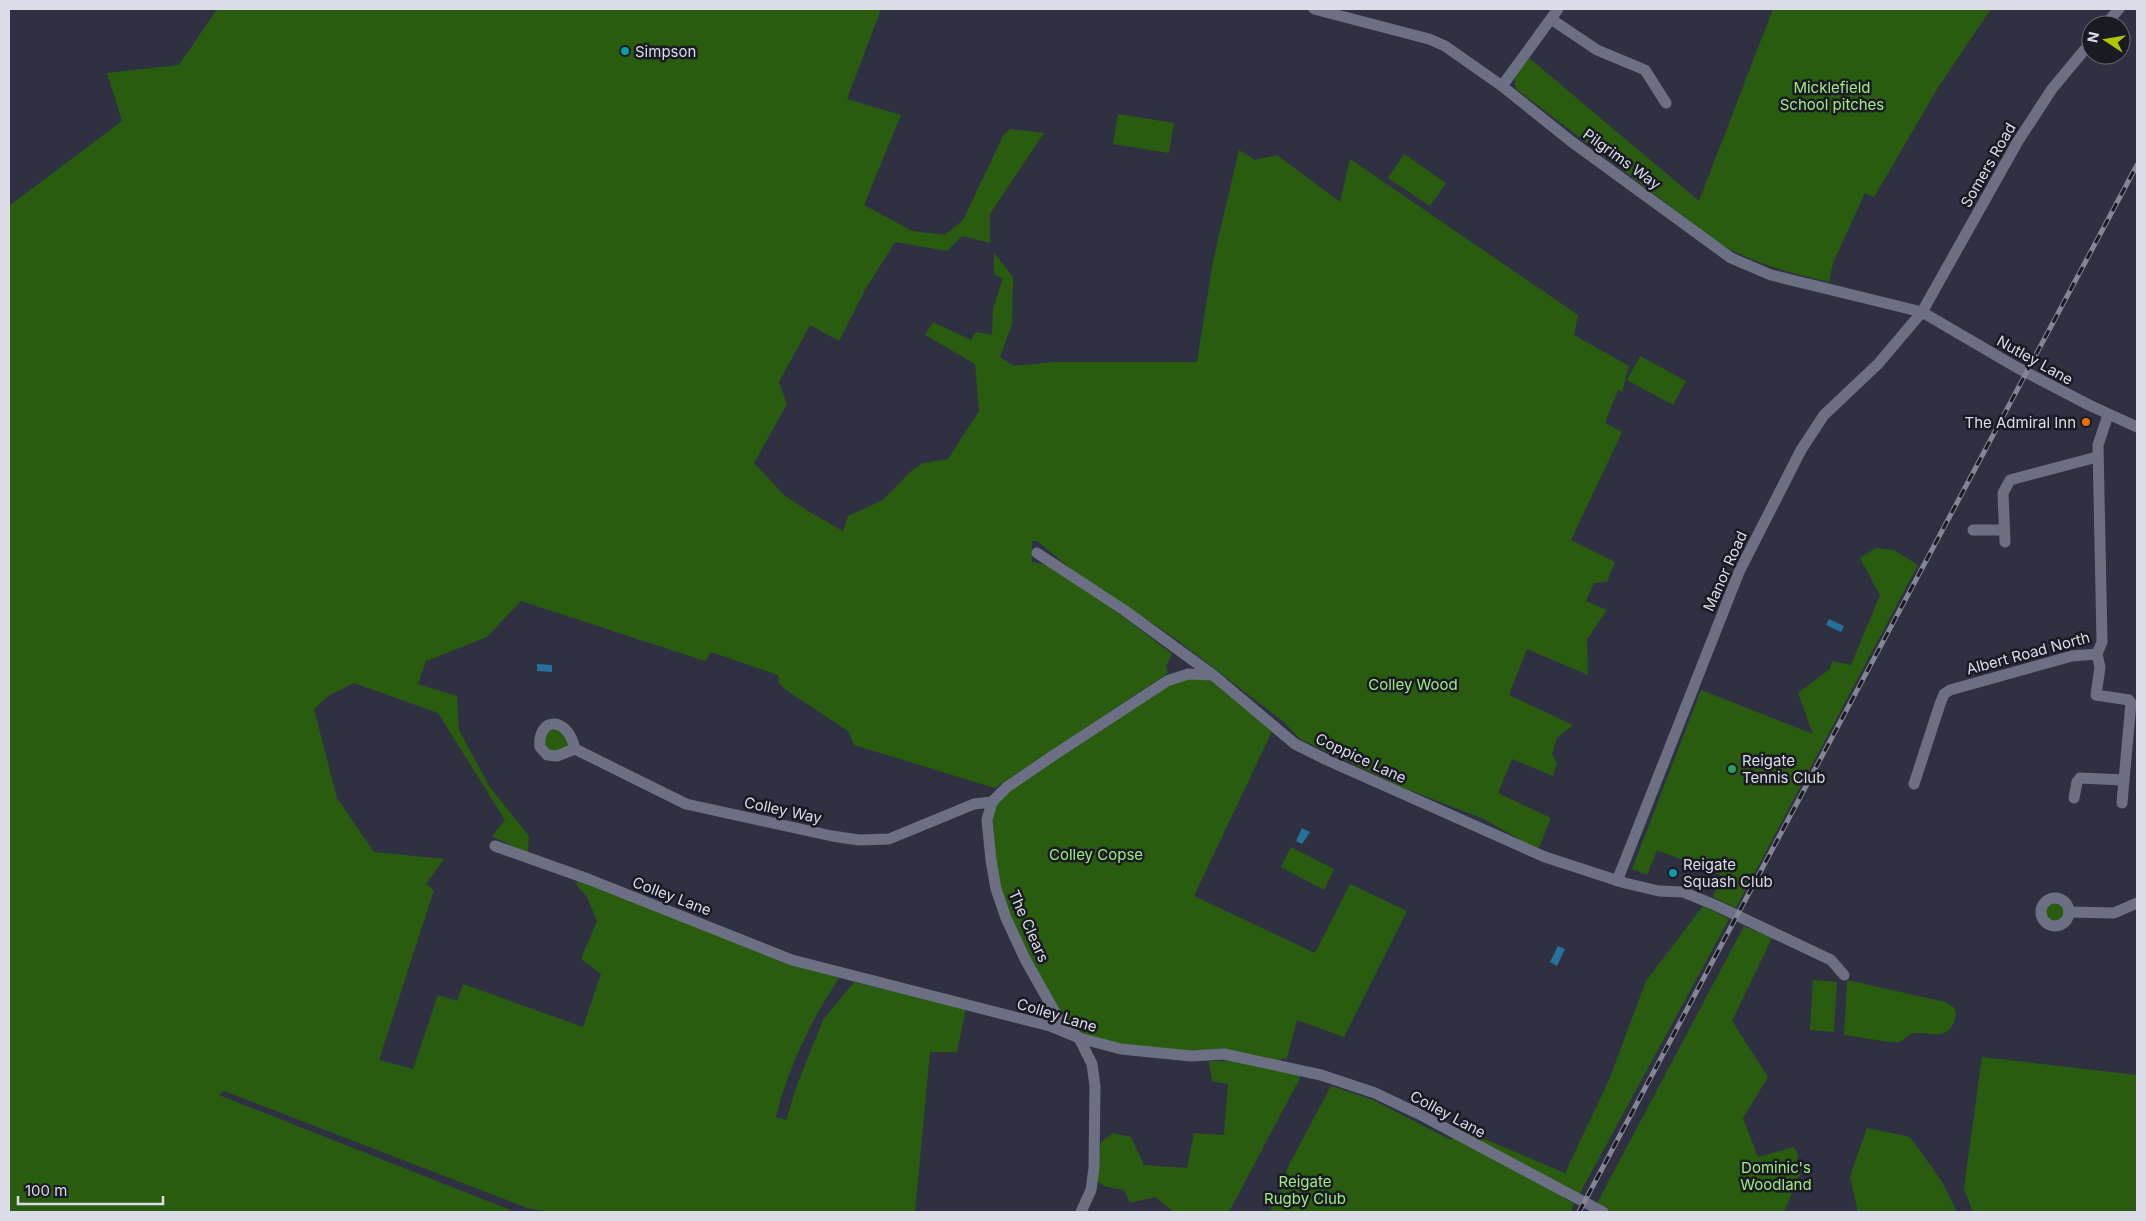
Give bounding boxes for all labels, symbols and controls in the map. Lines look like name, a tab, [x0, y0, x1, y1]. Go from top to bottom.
north arrow	[2081, 15, 2131, 65]
text: N	[2083, 30, 2102, 44]
place label: Simpson	[635, 42, 696, 61]
marker: Simpson	[619, 45, 631, 57]
park label: Micklefield School pitches	[1780, 78, 1884, 114]
street label: Somers Road	[1956, 119, 2020, 211]
street label: Pilgrims Way	[1579, 124, 1665, 194]
street label: Nutley Lane	[1994, 331, 2076, 389]
place label: The Admiral Inn	[1965, 413, 2076, 432]
marker: The Admiral Inn	[2080, 416, 2092, 428]
street label: Manor Road	[1699, 528, 1751, 614]
street label: Albert Road North	[1964, 627, 2092, 679]
park label: Colley Wood	[1368, 675, 1458, 694]
street label: Coppice Lane	[1313, 729, 1409, 787]
place label: Reigate Tennis Club	[1742, 751, 1825, 787]
marker: Reigate Tennis Club	[1726, 763, 1738, 775]
street label: Colley Way	[742, 792, 824, 828]
park label: Colley Copse	[1049, 845, 1143, 864]
place label: Reigate Squash Club	[1683, 855, 1773, 891]
marker: Reigate Squash Club	[1667, 867, 1679, 879]
street label: Colley Lane	[630, 872, 714, 920]
street label: The Clears	[1005, 887, 1053, 965]
street label: Colley Lane	[1015, 994, 1099, 1036]
street label: Colley Lane	[1407, 1086, 1489, 1142]
park label: Dominic's Woodland	[1740, 1158, 1812, 1194]
park label: Reigate Rugby Club	[1264, 1172, 1346, 1208]
scale bar	[18, 1174, 162, 1206]
text: 100 m	[25, 1181, 67, 1200]

